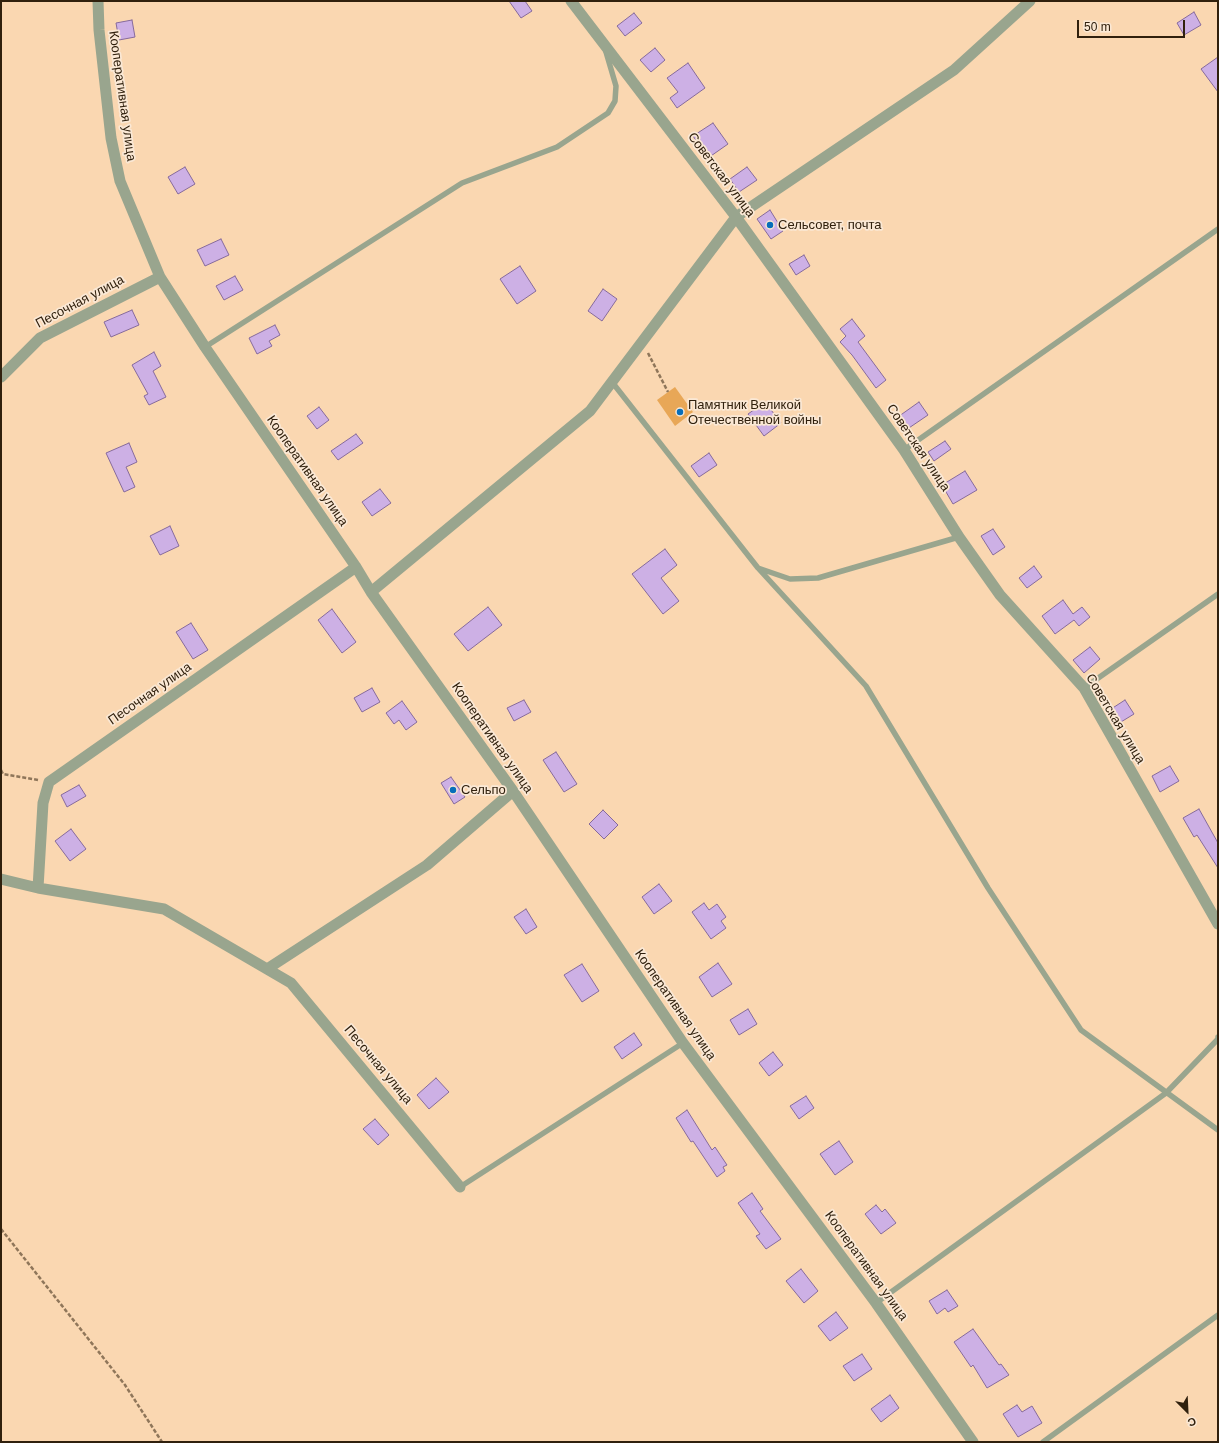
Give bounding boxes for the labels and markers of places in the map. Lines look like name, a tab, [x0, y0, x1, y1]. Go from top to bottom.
place label: Сельсовет, почта	[778, 217, 882, 233]
marker: Сельсовет, почта	[765, 220, 775, 230]
place label: Памятник Великой Отечественной войны	[688, 397, 821, 428]
marker: Памятник Великой Отечественной войны	[675, 407, 685, 417]
place label: Сельпо	[461, 782, 506, 798]
marker: Сельпо	[448, 785, 458, 795]

